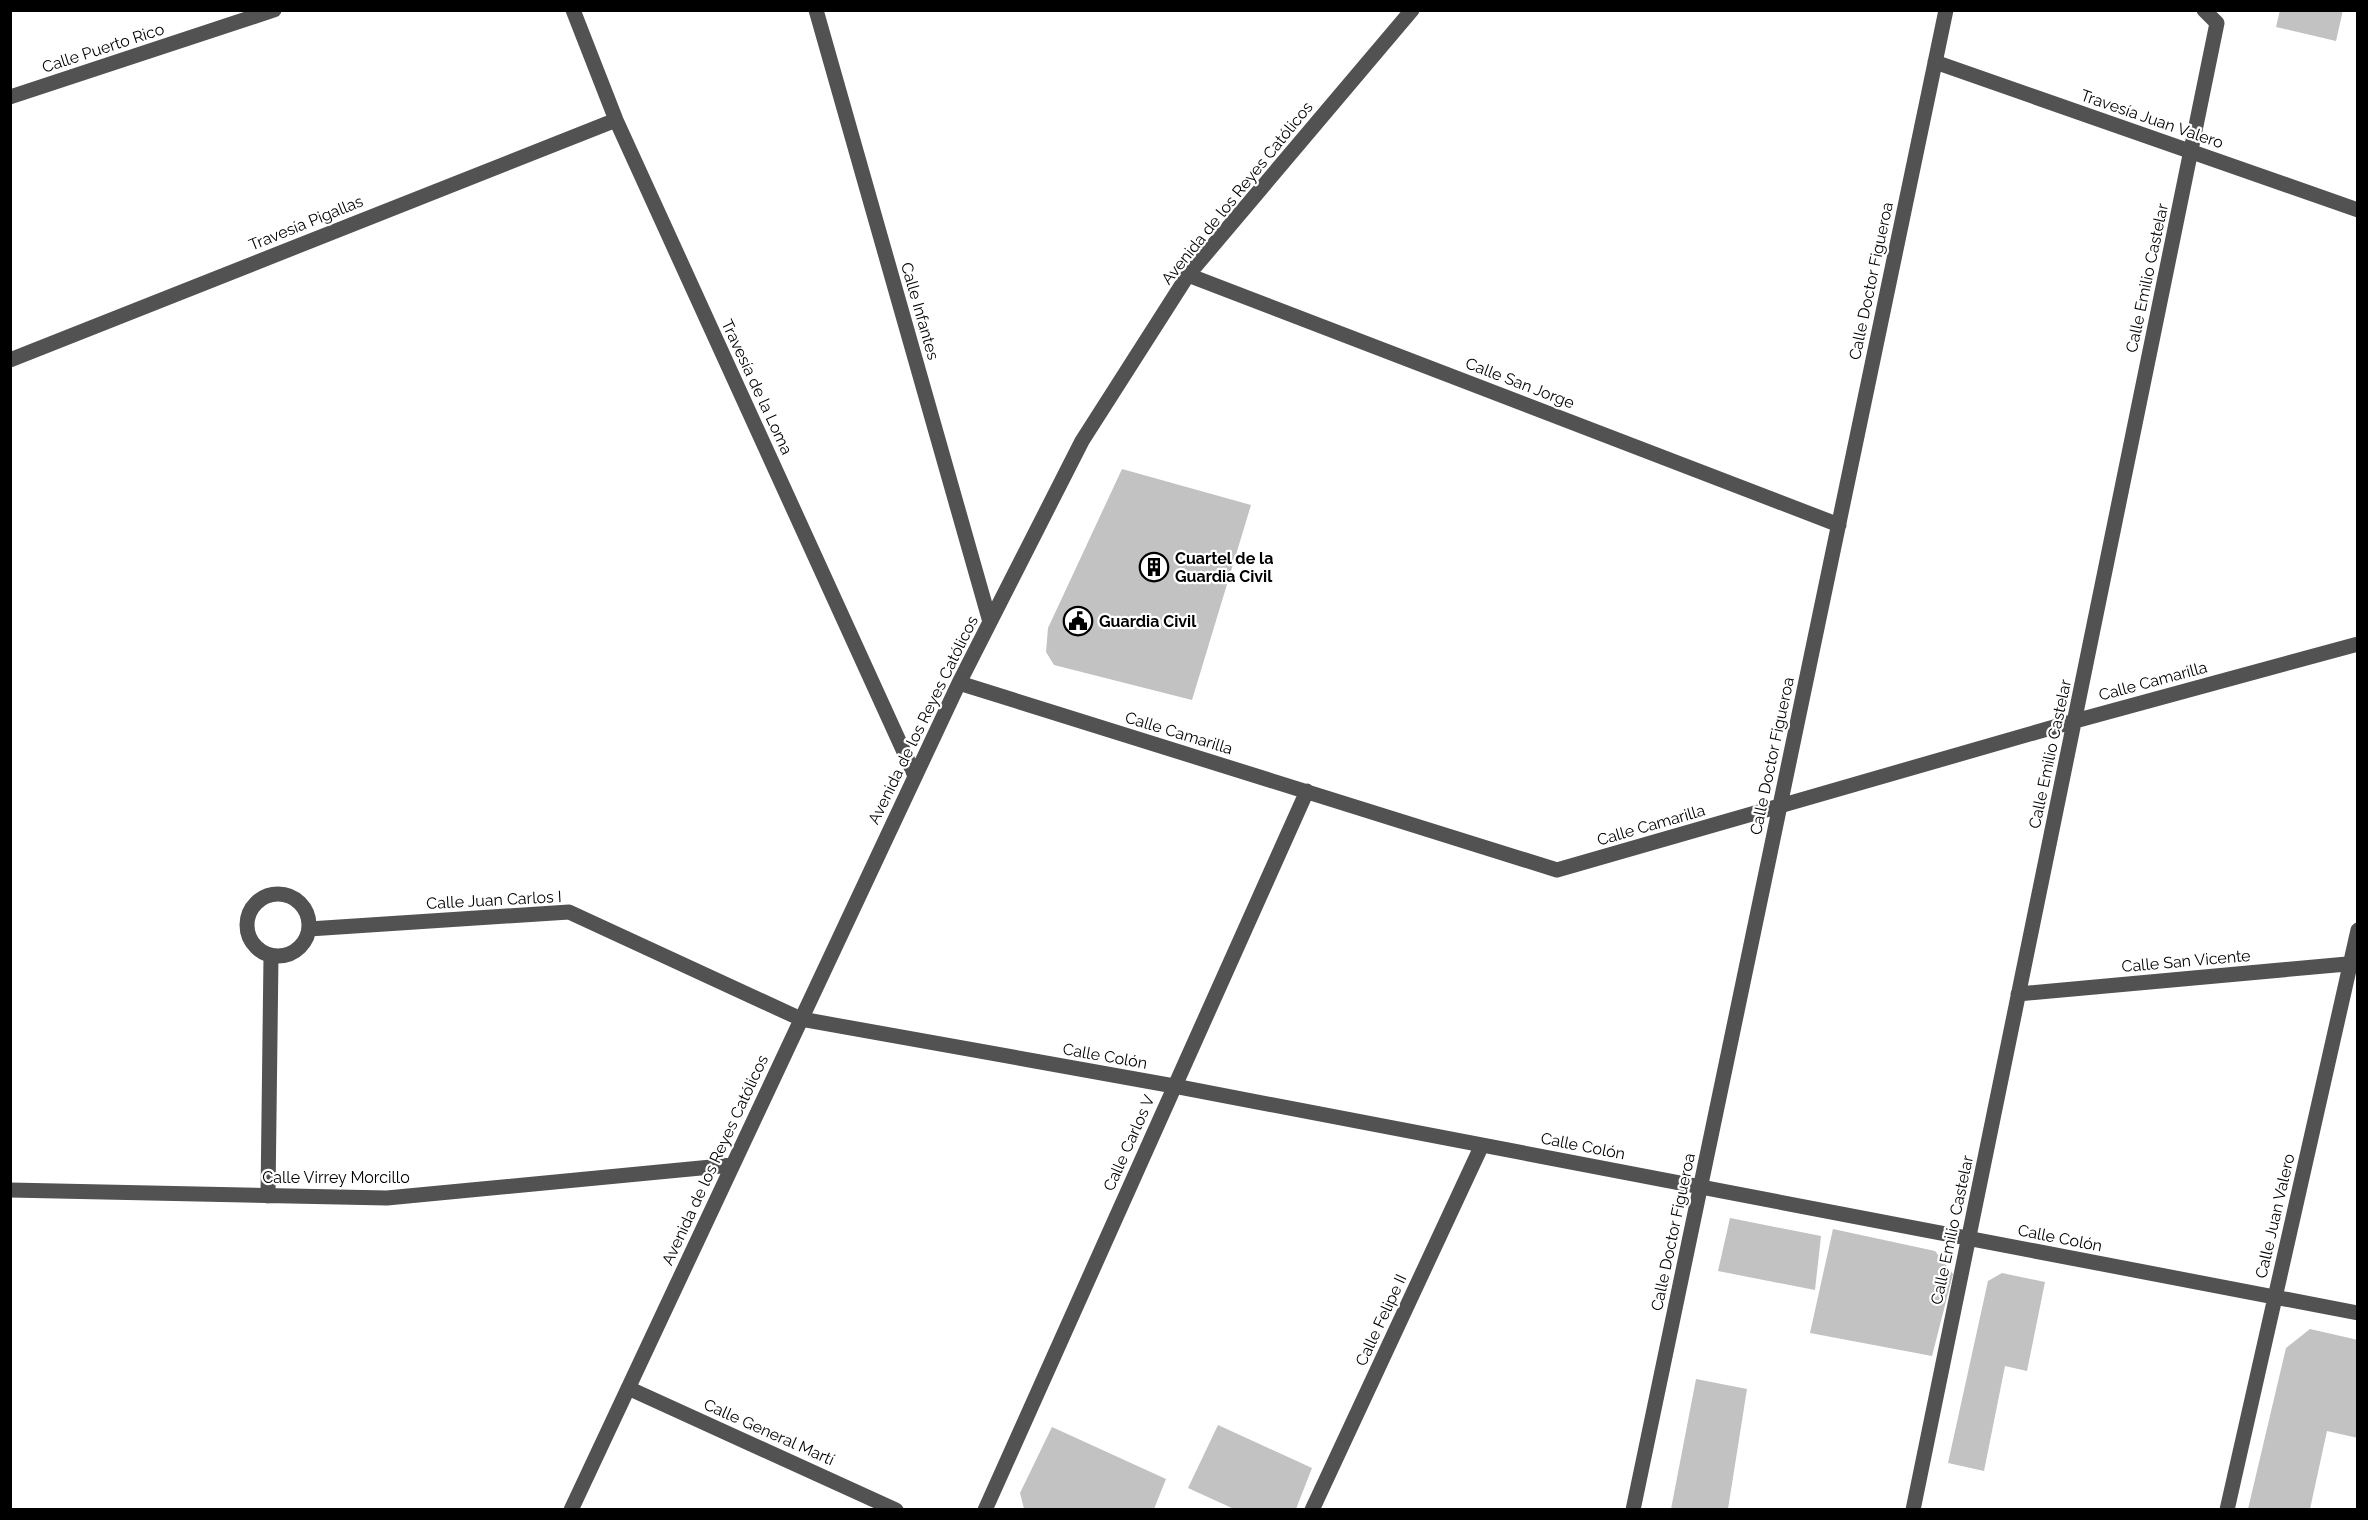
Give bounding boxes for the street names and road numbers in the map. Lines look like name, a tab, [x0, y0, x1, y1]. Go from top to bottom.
street label: Calle Puerto Rico	[40, 19, 166, 77]
street label: Travesía Juan Valero	[2078, 86, 2226, 152]
street label: Avenida de los Reyes Católicos	[1157, 98, 1317, 288]
street label: Travesía Pigallas	[246, 191, 366, 255]
street label: Calle Doctor Figueroa	[1845, 200, 1897, 362]
street label: Calle Emilio Castelar	[2122, 201, 2172, 354]
street label: Calle Infantes	[897, 260, 943, 362]
street label: Travesía de la Loma	[717, 317, 797, 457]
street label: Calle San Jorge	[1463, 354, 1577, 412]
street label: Avenida de los Reyes Católicos	[864, 612, 982, 827]
street label: Calle Camarilla	[2097, 657, 2209, 705]
street label: Calle Doctor Figueroa	[1746, 675, 1798, 837]
street label: Calle Emilio Castelar	[2025, 677, 2075, 830]
street label: Calle Camarilla	[1123, 708, 1235, 758]
street label: Calle Camarilla	[1595, 800, 1707, 850]
street label: Calle Juan Carlos I	[426, 887, 562, 913]
street label: Calle San Vicente	[2121, 946, 2251, 976]
street label: Calle Colón	[1061, 1039, 1149, 1073]
street label: Avenida de los Reyes Católicos	[658, 1052, 772, 1268]
street label: Calle Carlos V	[1099, 1092, 1159, 1194]
street label: Calle Colón	[1539, 1129, 1627, 1163]
street label: Calle Doctor Figueroa	[1647, 1151, 1699, 1313]
street label: Calle Juan Valero	[2251, 1152, 2299, 1280]
street label: Calle Emilio Castelar	[1927, 1153, 1977, 1306]
street label: Calle Virrey Morcillo	[262, 1168, 410, 1187]
street label: Calle Colón	[2016, 1221, 2104, 1255]
street label: Calle Felipe II	[1351, 1271, 1411, 1369]
street label: Calle General Martí	[701, 1395, 838, 1470]

